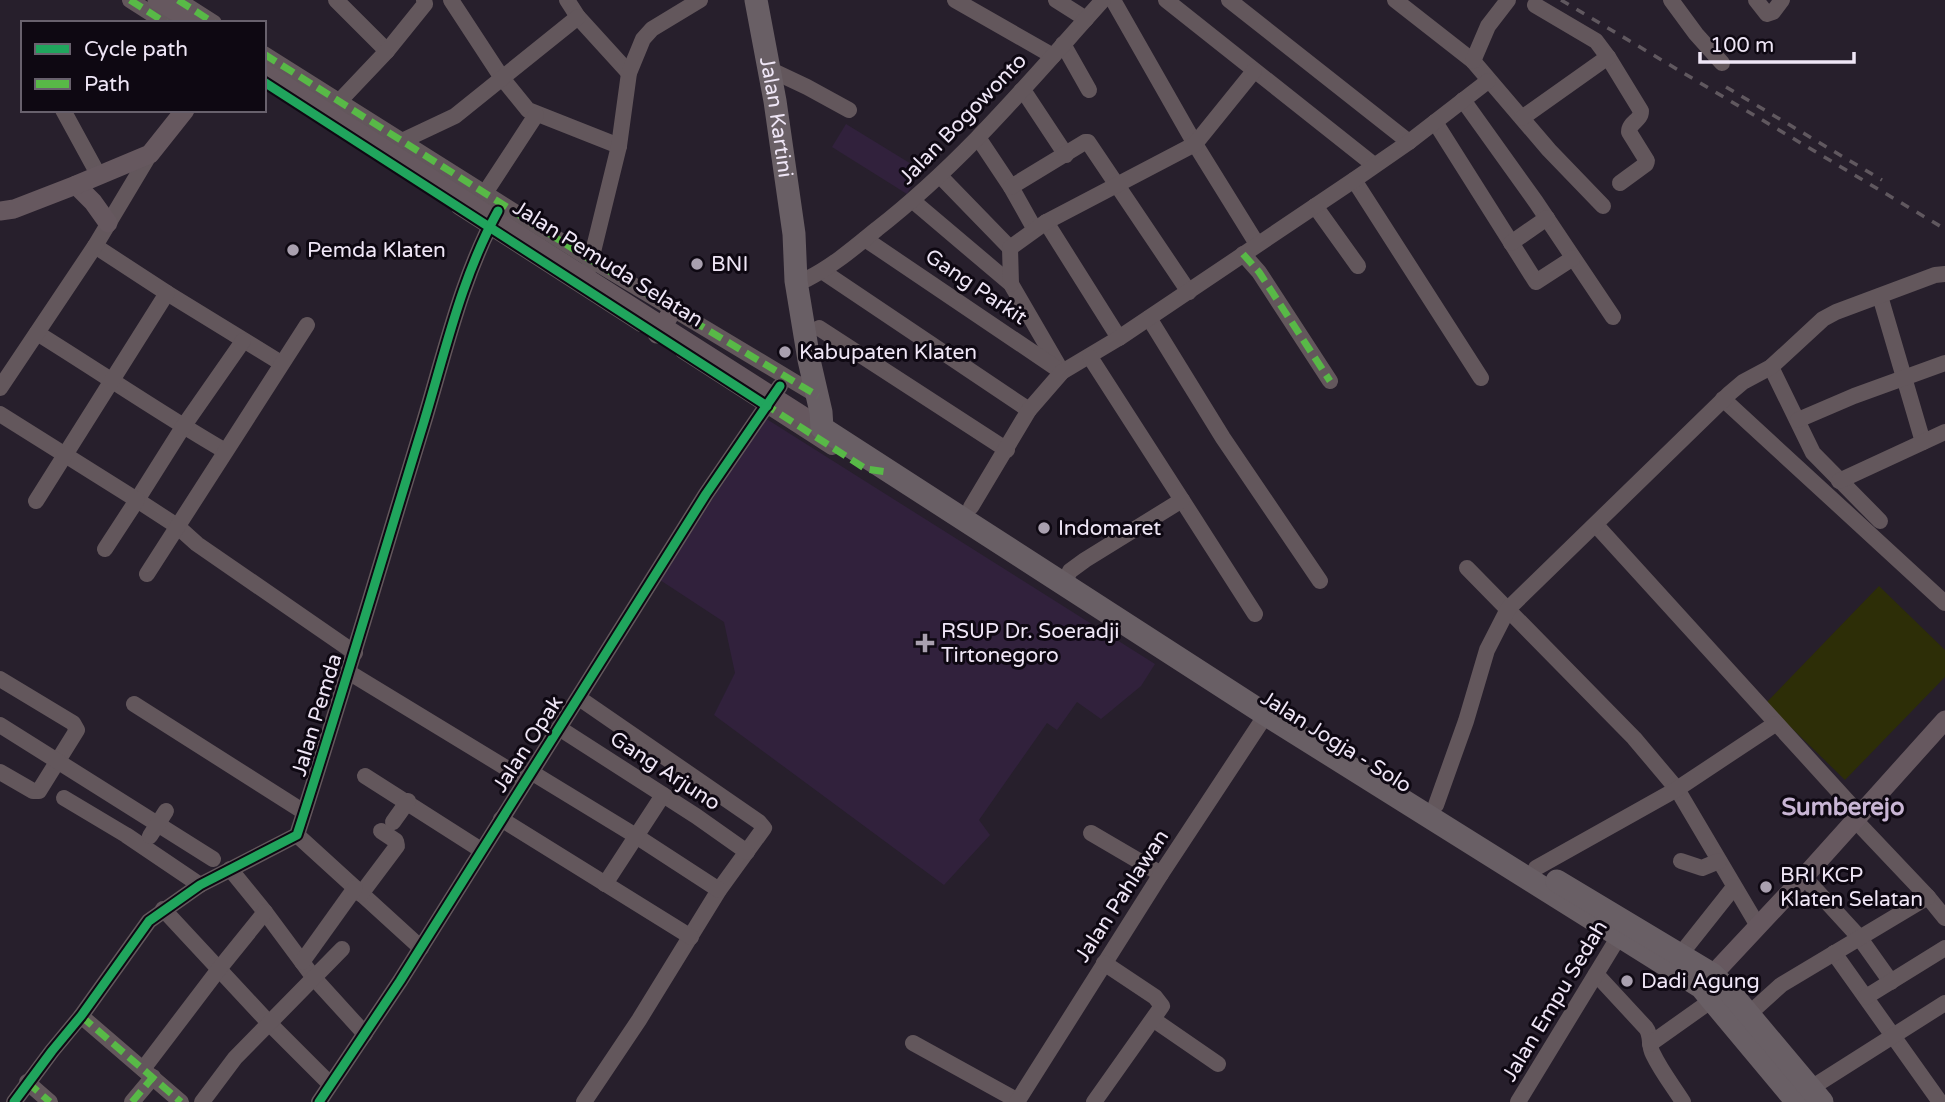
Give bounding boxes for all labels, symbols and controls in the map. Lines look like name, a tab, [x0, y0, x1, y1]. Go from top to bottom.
legend	[21, 21, 266, 112]
scale bar	[1700, 21, 1854, 65]
text: 100 m	[1710, 33, 1774, 58]
text: Cycle path	[84, 37, 188, 62]
street label: Jalan Bogowonto	[894, 48, 1032, 190]
street label: Jalan Kartini	[754, 55, 798, 179]
text: Path	[84, 72, 130, 97]
street label: Jalan Pemuda Selatan	[508, 195, 708, 333]
place label: Pemda Klaten	[307, 238, 446, 263]
marker: Pemda Klaten	[285, 242, 301, 258]
street label: Gang Parkit	[920, 244, 1032, 330]
place label: BNI	[711, 252, 748, 277]
marker: BNI	[689, 256, 705, 272]
place label: Kabupaten Klaten	[799, 340, 977, 365]
marker: Kabupaten Klaten	[777, 344, 793, 360]
place label: Indomaret	[1058, 516, 1161, 541]
marker: Indomaret	[1036, 520, 1052, 536]
place label: RSUP Dr. Soeradji Tirtonegoro	[941, 619, 1120, 668]
marker: RSUP Dr. Soeradji Tirtonegoro	[915, 633, 935, 653]
street label: Jalan Pemda	[286, 651, 348, 779]
street label: Jalan Jogja - Solo	[1256, 686, 1416, 798]
street label: Jalan Opak	[487, 691, 569, 797]
street label: Gang Arjuno	[605, 726, 725, 816]
district label: Sumberejo	[1781, 793, 1905, 822]
street label: Jalan Pahlawan	[1070, 825, 1174, 967]
place label: BRI KCP Klaten Selatan	[1780, 863, 1923, 912]
marker: BRI KCP Klaten Selatan	[1758, 879, 1774, 895]
street label: Jalan Empu Sedah	[1497, 916, 1613, 1086]
place label: Dadi Agung	[1641, 969, 1760, 994]
marker: Dadi Agung	[1619, 973, 1635, 989]

